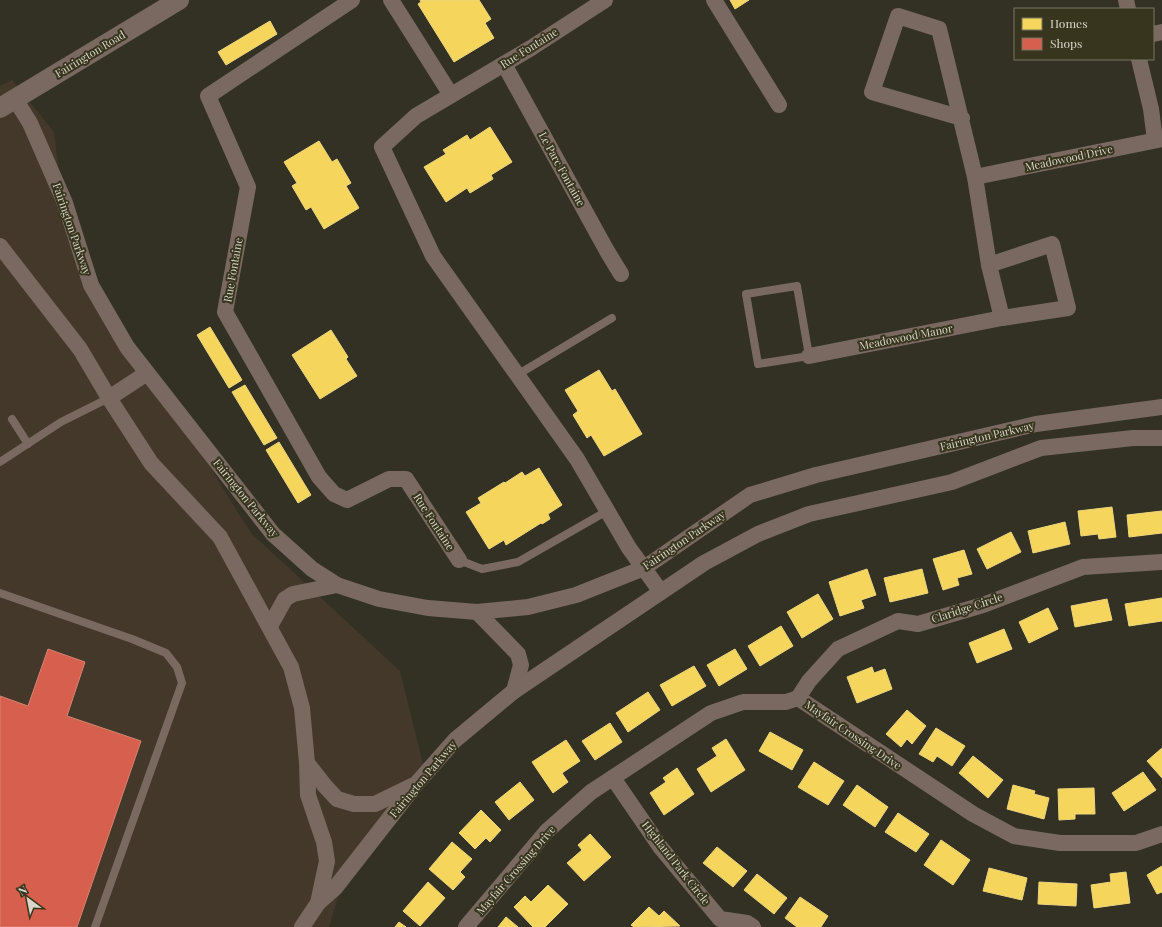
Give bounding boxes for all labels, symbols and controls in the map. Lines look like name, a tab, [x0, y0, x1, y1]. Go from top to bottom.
legend	[1014, 8, 1154, 60]
text: Homes	[1050, 15, 1088, 31]
street label: Rue Fontaine	[497, 24, 561, 71]
street label: Fairington Road	[52, 26, 128, 80]
text: Shops	[1050, 35, 1082, 51]
street label: Le Parc Fontaine	[536, 129, 589, 209]
street label: Meadowood Drive	[1024, 141, 1115, 174]
street label: Fairington Parkway	[50, 181, 95, 277]
street label: Rue Fontaine	[219, 236, 246, 303]
street label: Meadowood Manor	[858, 320, 954, 353]
street label: Fairington Parkway	[938, 417, 1036, 454]
street label: Fairington Parkway	[210, 456, 283, 540]
street label: Rue Fontaine	[410, 490, 459, 553]
street label: Fairington Parkway	[640, 506, 728, 573]
street label: Claridge Circle	[929, 589, 1005, 626]
street label: Mayfair Crossing Drive	[802, 697, 905, 773]
street label: Fairington Parkway	[386, 737, 460, 820]
street label: Highland Park Circle	[639, 818, 714, 908]
street label: Mayfair Crossing Drive	[473, 822, 559, 917]
north arrow	[8, 879, 48, 919]
text: N	[15, 882, 30, 899]

